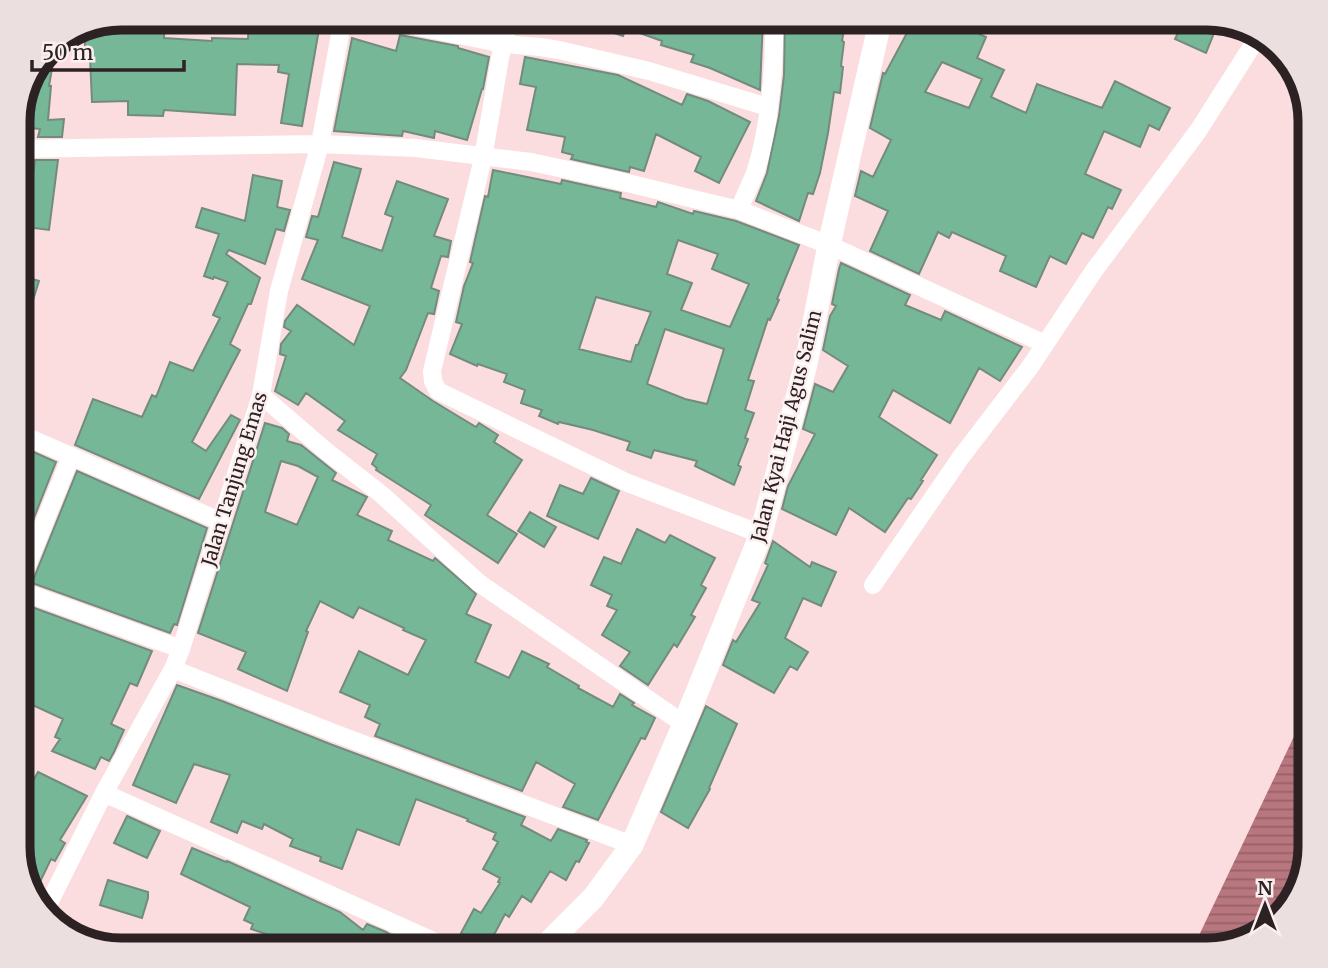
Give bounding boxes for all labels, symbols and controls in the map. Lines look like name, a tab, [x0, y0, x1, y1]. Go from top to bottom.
scale bar	[32, 28, 184, 72]
text: 50 m	[42, 39, 93, 66]
street label: Jalan Kyai Haji Agus Salim	[745, 307, 827, 546]
street label: Jalan Tanjung Emas	[196, 389, 272, 570]
north arrow	[1230, 870, 1300, 940]
text: N	[1257, 876, 1273, 900]

